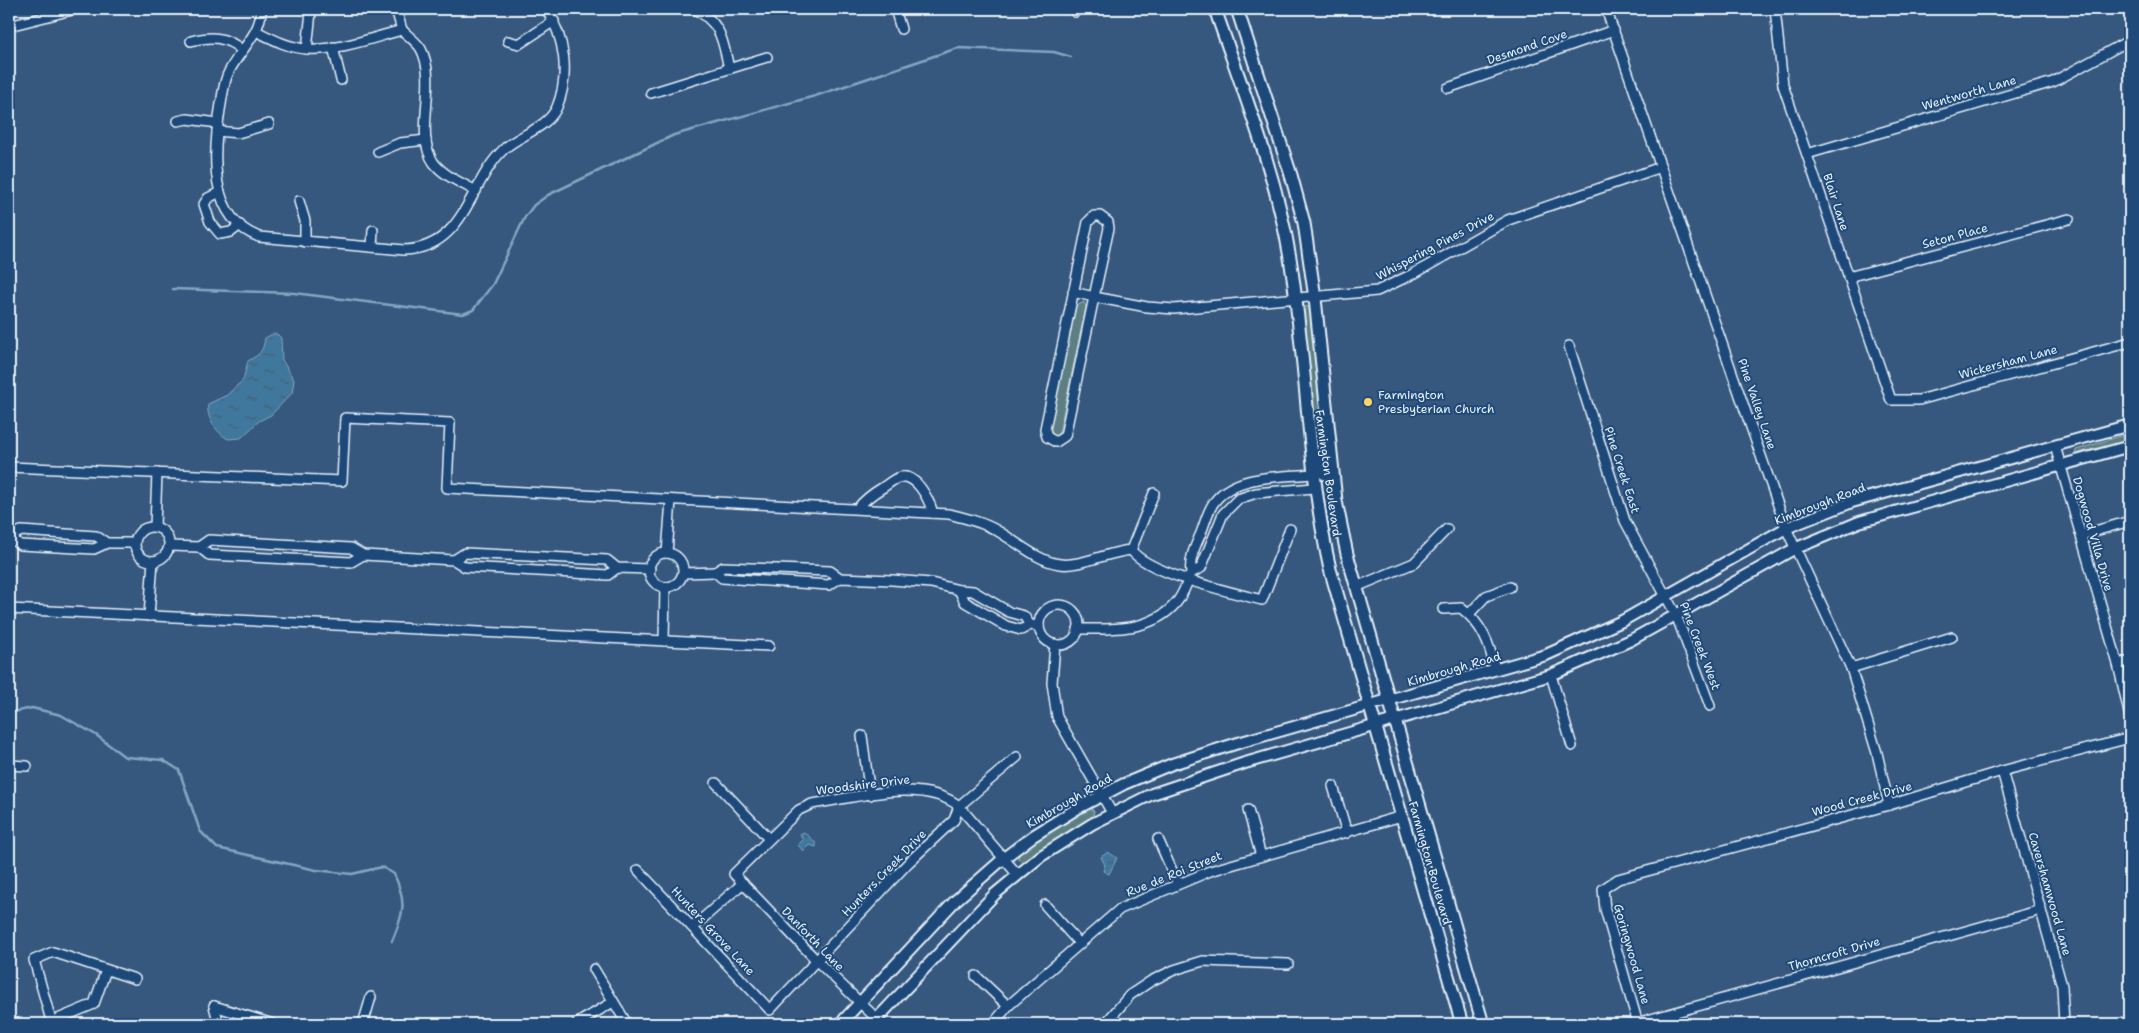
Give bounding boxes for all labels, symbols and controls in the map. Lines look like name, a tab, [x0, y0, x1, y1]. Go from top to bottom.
street label: Desmond Cove	[1485, 26, 1569, 68]
street label: Wentworth Lane	[1920, 72, 2018, 114]
street label: Blair Lane	[1819, 171, 1853, 233]
street label: Whispering Pines Drive	[1373, 208, 1497, 284]
street label: Seton Place	[1920, 220, 1990, 252]
street label: Wickersham Lane	[1957, 341, 2059, 383]
street label: Pine Valley Lane	[1734, 356, 1780, 452]
place label: Farmington Presbyterian Church	[1378, 387, 1494, 417]
marker: Farmington Presbyterian Church	[1362, 396, 1374, 408]
street label: Farmington Boulevard	[1311, 409, 1345, 538]
street label: Pine Creek East	[1600, 425, 1644, 515]
street label: Dogwood Villa Drive	[2069, 475, 2117, 593]
street label: Kimbrough Road	[1772, 479, 1868, 529]
street label: Pine Creek West	[1676, 600, 1724, 692]
street label: Kimbrough Road	[1405, 648, 1503, 690]
street label: Kimbrough Road	[1023, 770, 1115, 832]
street label: Woodshire Drive	[815, 771, 911, 799]
street label: Wood Creek Drive	[1810, 778, 1914, 820]
street label: Farmington Boulevard	[1405, 799, 1455, 927]
street label: Hunters Creek Drive	[838, 826, 930, 920]
street label: Cavershamwood Lane	[2025, 831, 2075, 958]
street label: Rue de Roi Street	[1124, 847, 1224, 901]
street label: Hunters Grove Lane	[668, 883, 759, 979]
street label: Goringwood Lane	[1610, 902, 1654, 1006]
street label: Danforth Lane	[778, 903, 848, 975]
street label: Thorncroft Drive	[1786, 933, 1882, 975]

